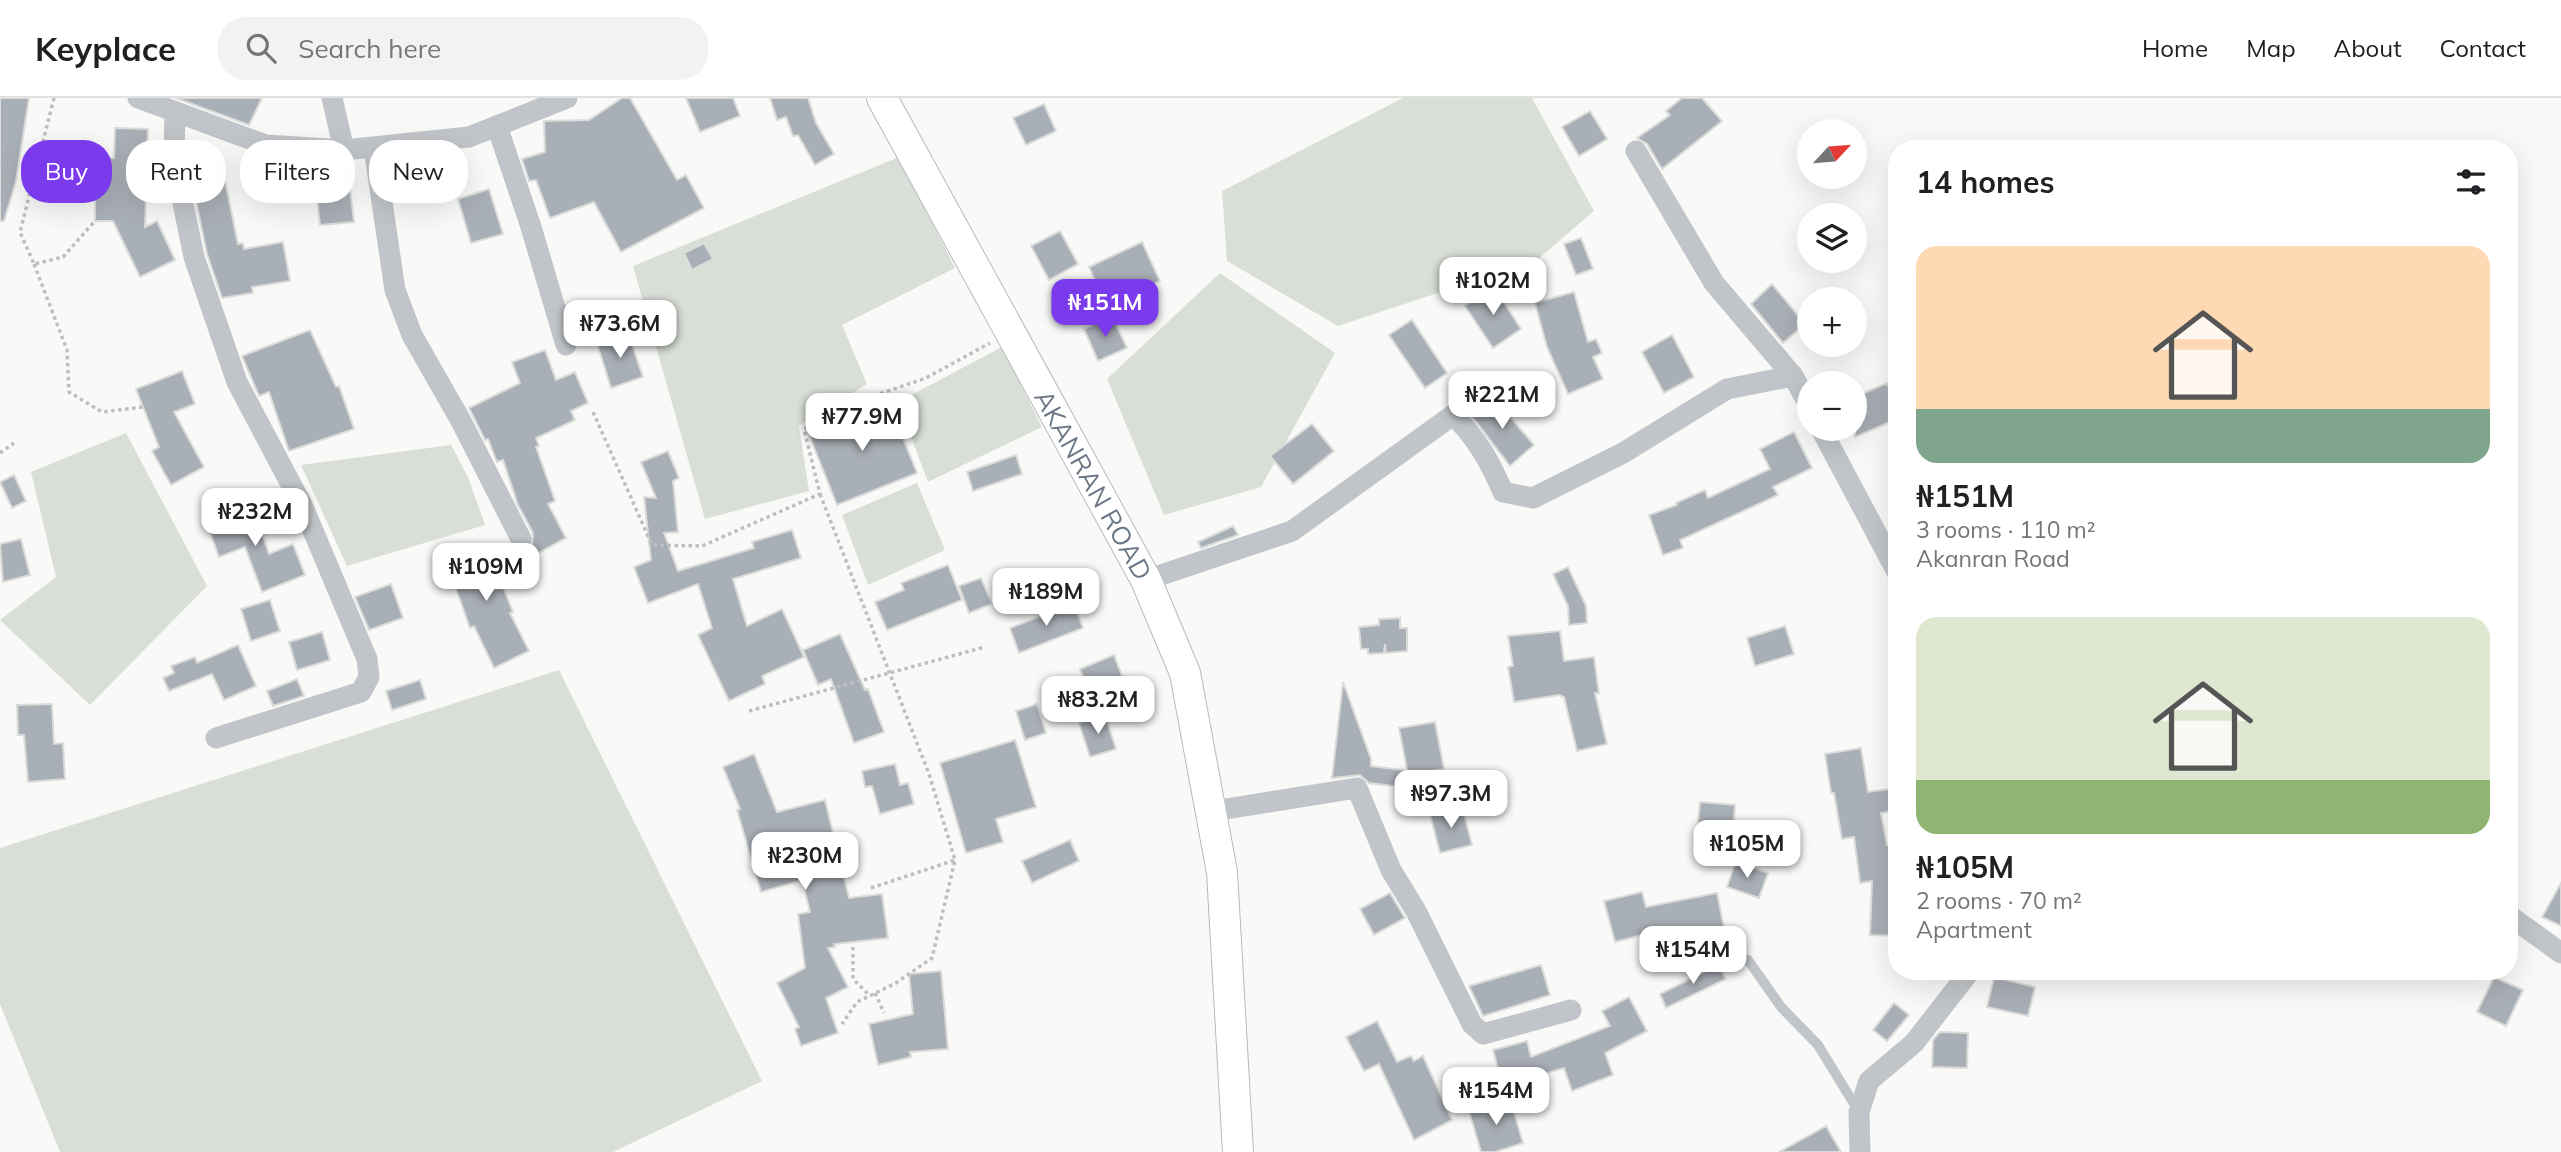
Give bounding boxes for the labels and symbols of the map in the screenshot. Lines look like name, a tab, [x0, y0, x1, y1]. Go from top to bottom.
north arrow	[1797, 119, 1867, 189]
pin: ₦102M	[1444, 258, 1542, 317]
pin: ₦151M	[1056, 280, 1154, 339]
pin: ₦73.6M	[563, 300, 677, 360]
pin: ₦221M	[1453, 372, 1551, 431]
street label: AKANRAN ROAD	[1027, 384, 1159, 586]
pin: ₦77.9M	[805, 394, 919, 453]
pin: ₦232M	[206, 489, 304, 548]
pin: ₦109M	[437, 544, 535, 603]
pin: ₦189M	[997, 568, 1095, 628]
pin: ₦83.2M	[1041, 676, 1155, 736]
pin: ₦97.3M	[1394, 770, 1508, 830]
pin: ₦105M	[1698, 820, 1796, 880]
pin: ₦230M	[756, 832, 854, 892]
pin: ₦154M	[1644, 926, 1742, 986]
pin: ₦154M	[1447, 1068, 1545, 1127]

